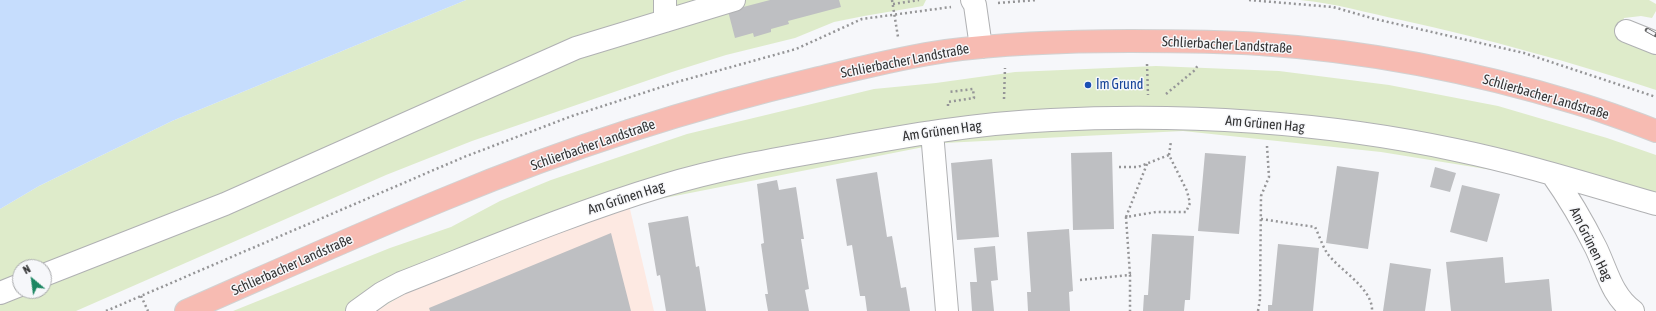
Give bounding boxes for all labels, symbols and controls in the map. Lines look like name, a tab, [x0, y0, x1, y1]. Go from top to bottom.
street label: Schlierbacher Landstraße	[1161, 33, 1293, 57]
street label: Schlierbacher Landstraße	[839, 40, 971, 82]
street label: Schlierbacher Landstraße	[1481, 71, 1611, 123]
place label: Im Grund	[1096, 77, 1143, 93]
marker: Im Grund	[1083, 80, 1093, 90]
street label: Am Grünen Hag	[1225, 112, 1305, 136]
street label: Schlierbacher Landstraße	[529, 116, 657, 174]
street label: Am Grünen Hag	[901, 117, 983, 145]
street label: Am Grünen Hag	[586, 178, 666, 218]
street label: Am Grünen Hag	[1566, 205, 1616, 283]
street label: Schlierbacher Landstraße	[229, 231, 355, 299]
north arrow	[12, 259, 52, 299]
text: N	[21, 263, 32, 276]

